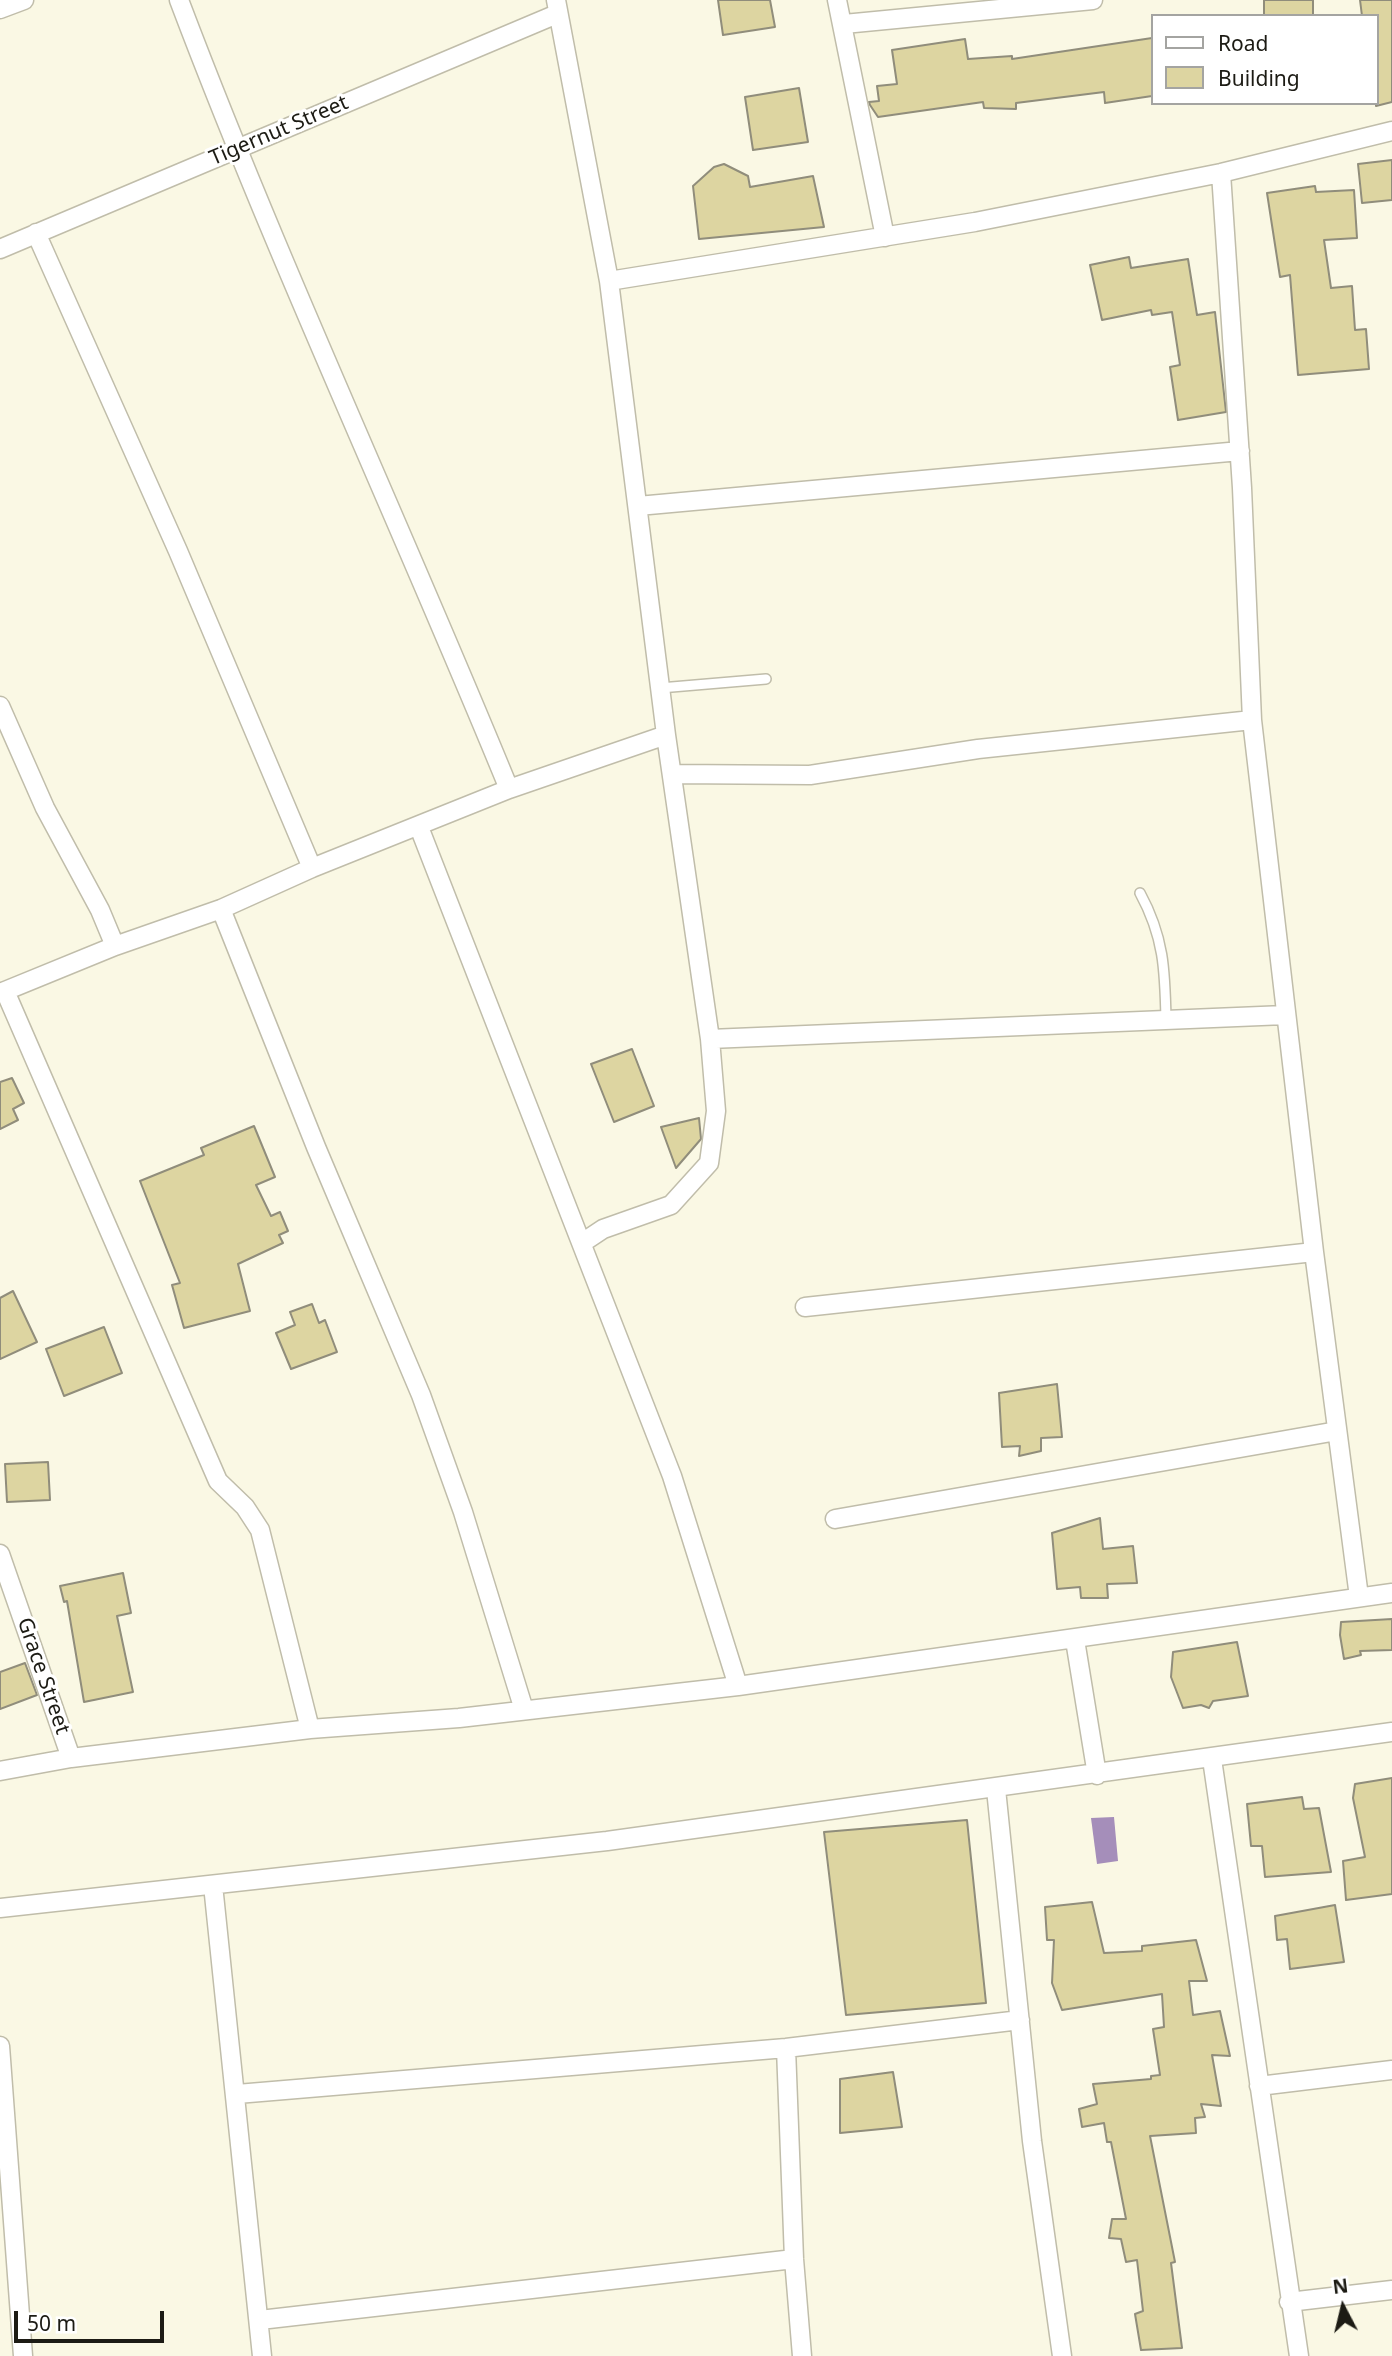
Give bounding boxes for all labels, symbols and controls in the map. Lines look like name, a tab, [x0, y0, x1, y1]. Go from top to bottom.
legend	[1150, 14, 1378, 105]
text: Road	[1218, 29, 1268, 57]
text: Building	[1218, 64, 1300, 92]
street label: Tigernut Street	[206, 90, 352, 172]
street label: Grace Street	[11, 1615, 75, 1737]
north arrow	[1308, 2272, 1378, 2342]
text: N	[1331, 2272, 1350, 2300]
scale bar	[18, 2296, 168, 2340]
text: 50 m	[27, 2309, 76, 2337]

